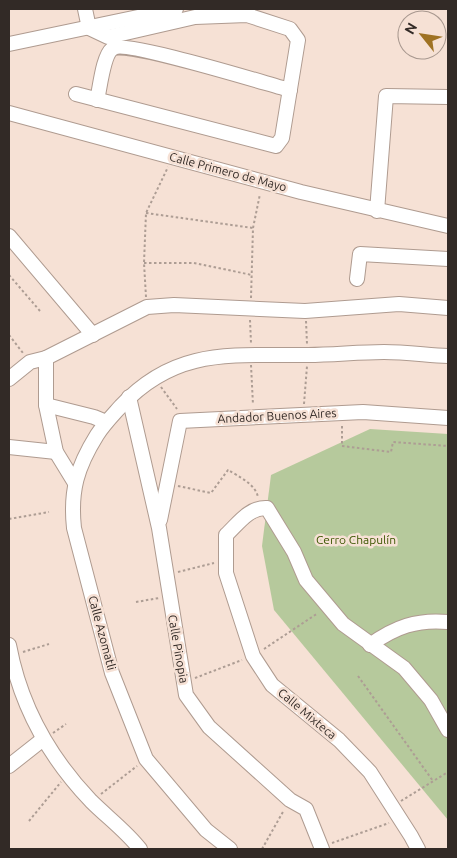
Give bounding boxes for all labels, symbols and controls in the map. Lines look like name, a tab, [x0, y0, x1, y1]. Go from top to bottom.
north arrow	[397, 10, 447, 60]
text: N	[401, 20, 420, 37]
street label: Calle Primero de Mayo	[168, 150, 288, 193]
street label: Andador Buenos Aires	[217, 406, 337, 425]
park label: Cerro Chapulín	[316, 533, 396, 546]
street label: Calle Azomatli	[86, 594, 119, 672]
street label: Calle Pinopia	[166, 614, 191, 684]
street label: Calle Mixteca	[276, 686, 339, 742]

